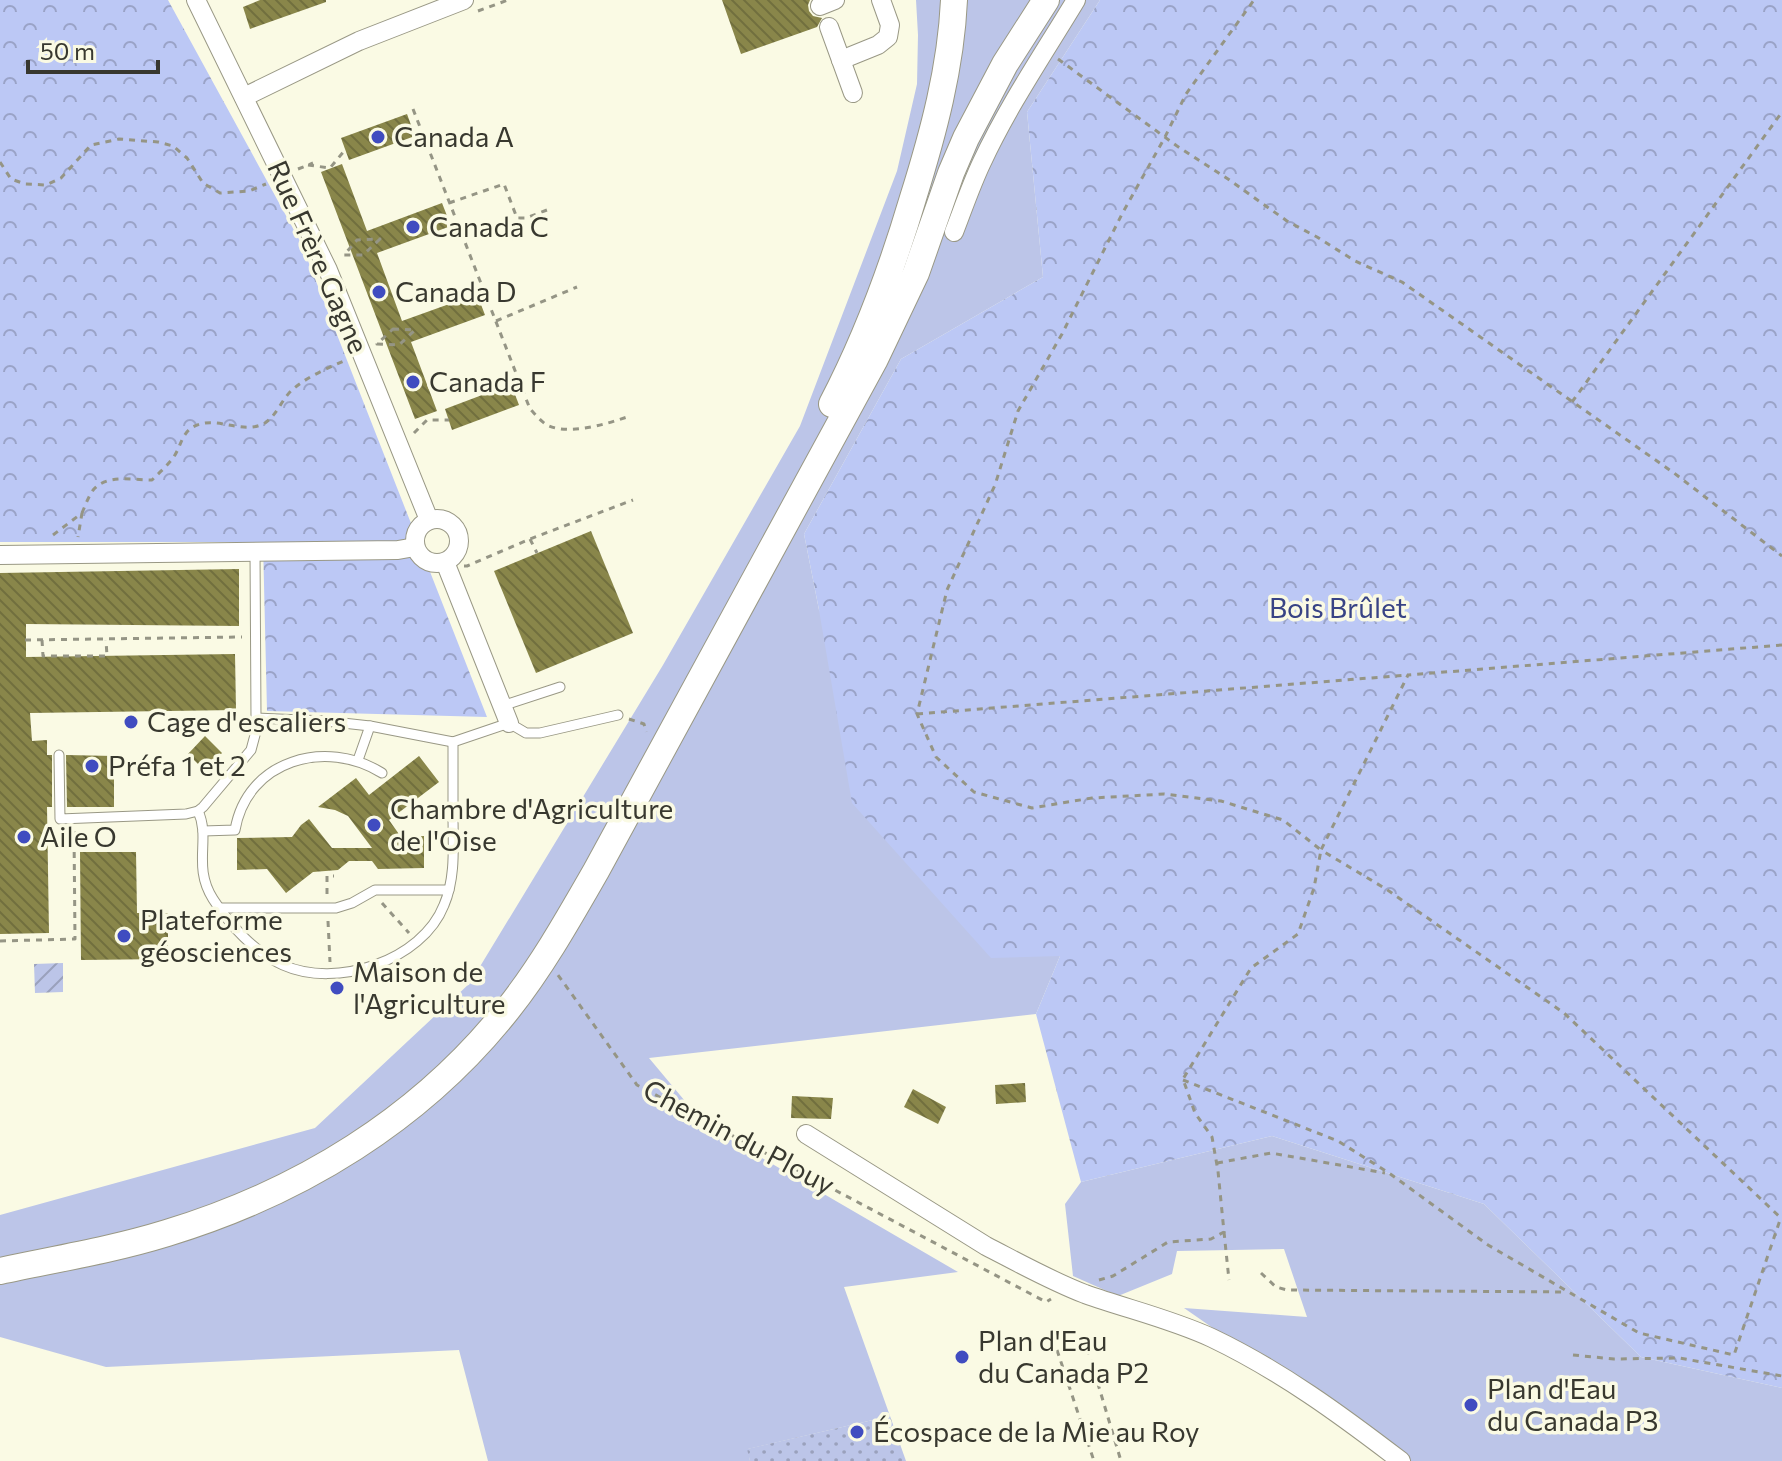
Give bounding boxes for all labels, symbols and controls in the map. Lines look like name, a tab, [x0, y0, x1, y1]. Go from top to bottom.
scale bar	[28, 24, 158, 74]
text: 50 m	[40, 36, 95, 65]
place label: Canada A	[394, 119, 514, 153]
marker: Canada A	[369, 128, 387, 146]
street label: Rue Frère Gagne	[261, 155, 377, 358]
place label: Canada C	[429, 209, 549, 243]
marker: Canada C	[404, 218, 422, 236]
place label: Canada D	[395, 274, 516, 308]
marker: Canada D	[370, 283, 388, 301]
place label: Canada F	[429, 364, 546, 398]
marker: Canada F	[404, 373, 422, 391]
park label: Bois Brûlet	[1269, 590, 1407, 624]
place label: Cage d'escaliers	[147, 704, 346, 738]
marker: Cage d'escaliers	[122, 713, 140, 731]
place label: Préfa 1 et 2	[108, 748, 246, 782]
marker: Préfa 1 et 2	[83, 757, 101, 775]
place label: Chambre d'Agriculture de l'Oise	[390, 791, 673, 857]
marker: Chambre d'Agriculture de l'Oise	[365, 816, 383, 834]
place label: Aile O	[40, 819, 117, 853]
marker: Aile O	[15, 828, 33, 846]
place label: Plateforme géosciences	[140, 902, 292, 968]
marker: Plateforme géosciences	[115, 927, 133, 945]
place label: Maison de l'Agriculture	[353, 954, 506, 1020]
marker: Maison de l'Agriculture	[328, 979, 346, 997]
street label: Chemin du Plouy	[638, 1071, 841, 1201]
place label: Plan d'Eau du Canada P2	[978, 1323, 1149, 1389]
marker: Plan d'Eau du Canada P2	[953, 1348, 971, 1366]
place label: Plan d'Eau du Canada P3	[1487, 1371, 1658, 1437]
marker: Plan d'Eau du Canada P3	[1462, 1396, 1480, 1414]
place label: Écospace de la Mie au Roy	[873, 1414, 1200, 1448]
marker: Écospace de la Mie au Roy	[848, 1423, 866, 1441]

